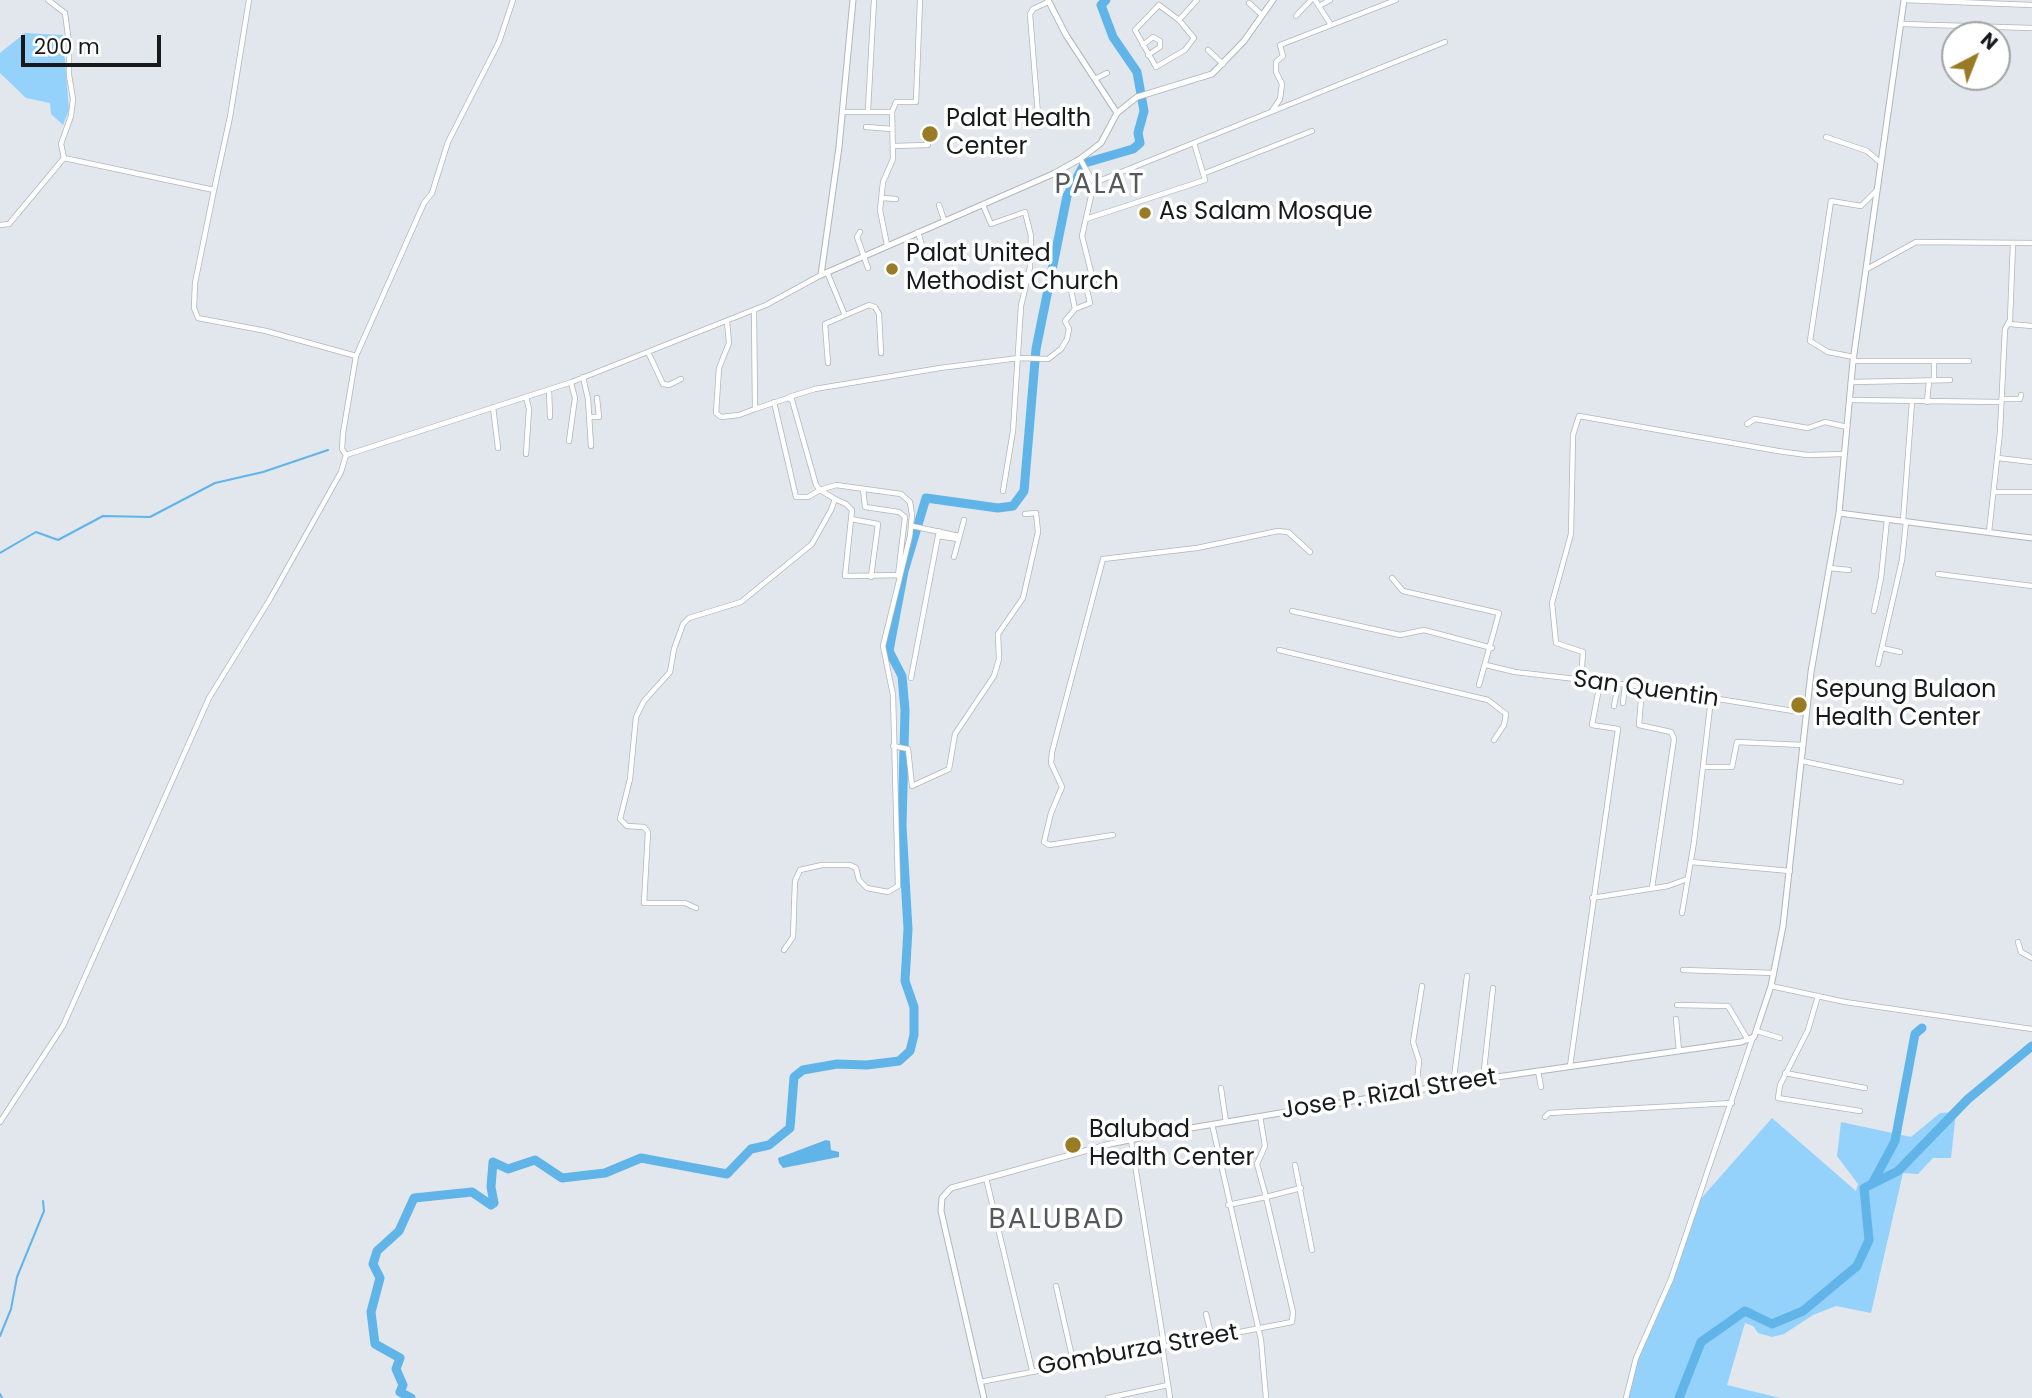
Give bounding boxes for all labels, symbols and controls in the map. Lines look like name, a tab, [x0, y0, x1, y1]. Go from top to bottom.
scale bar	[24, 21, 164, 65]
north arrow	[1941, 21, 2011, 91]
text: N	[1975, 27, 2003, 56]
text: 200 m	[34, 32, 100, 61]
place label: Palat Health Center	[946, 106, 1091, 162]
marker: Palat Health Center	[920, 124, 940, 144]
district label: PALAT	[1055, 169, 1145, 203]
place label: As Salam Mosque	[1159, 199, 1373, 227]
marker: As Salam Mosque	[1137, 205, 1153, 221]
place label: Palat United Methodist Church	[906, 241, 1119, 297]
marker: Palat United Methodist Church	[884, 261, 900, 277]
street label: San Quentin	[1571, 666, 1721, 714]
place label: Sepung Bulaon Health Center	[1815, 677, 1996, 733]
marker: Sepung Bulaon Health Center	[1789, 695, 1809, 715]
street label: Jose P. Rizal Street	[1279, 1064, 1499, 1126]
place label: Balubad Health Center	[1089, 1117, 1254, 1173]
marker: Balubad Health Center	[1063, 1135, 1083, 1155]
district label: BALUBAD	[989, 1204, 1125, 1238]
street label: Gomburza Street	[1035, 1319, 1241, 1383]

